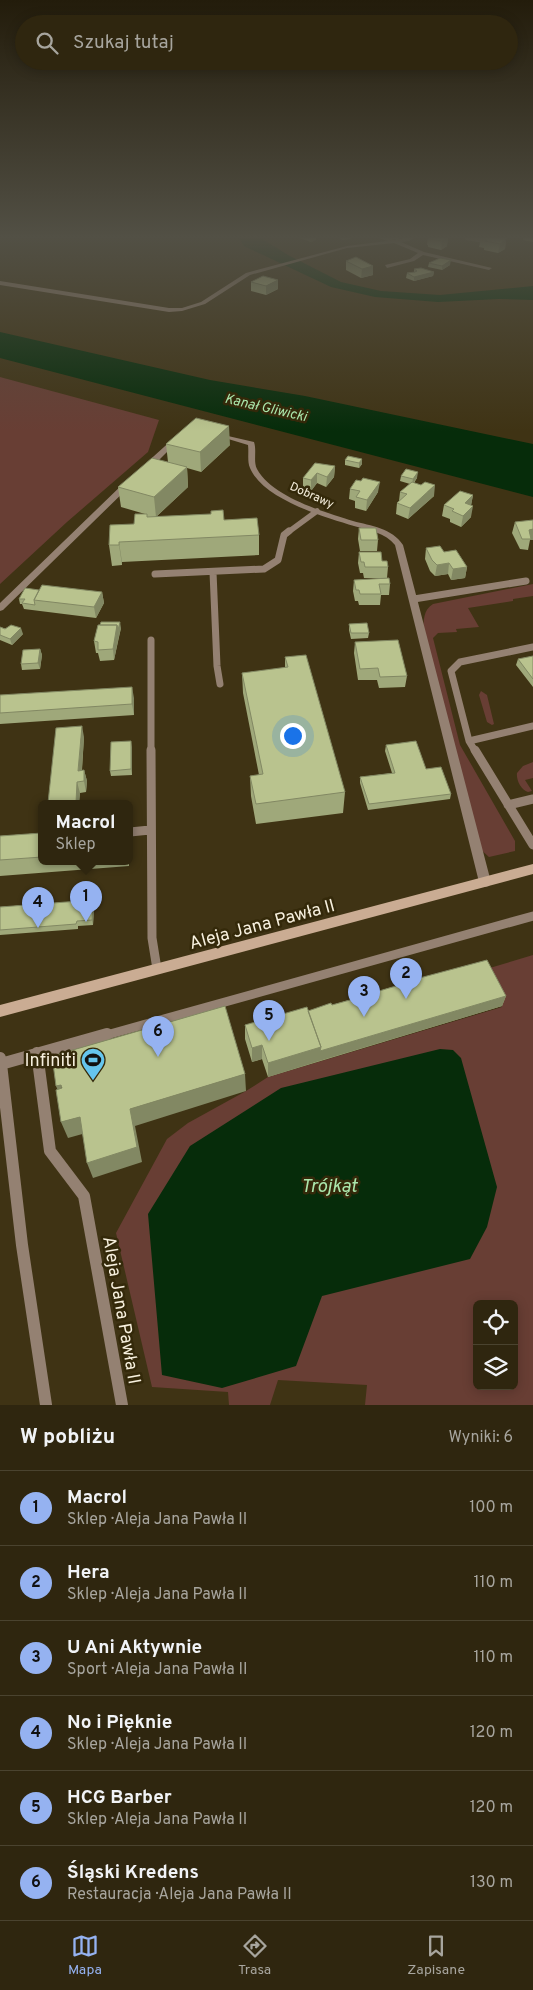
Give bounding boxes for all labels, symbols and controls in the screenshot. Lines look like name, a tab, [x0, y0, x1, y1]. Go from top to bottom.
search box	[15, 15, 518, 70]
icon: search	[33, 29, 61, 57]
text: Szukaj tutaj	[73, 31, 174, 55]
water label: Kanał Gliwicki	[223, 391, 310, 427]
street label: Dobrawy	[287, 479, 336, 513]
your location	[280, 723, 306, 749]
popup	[38, 800, 133, 865]
text: Macrol	[55, 811, 116, 835]
text: Sklep	[55, 835, 96, 855]
pin: 1	[70, 881, 102, 922]
pin: 4	[22, 887, 54, 928]
street label: Aleja Jana Pawła II	[187, 895, 338, 956]
pin: 2	[390, 958, 422, 999]
pin: 3	[348, 976, 380, 1017]
pin: 5	[253, 1000, 285, 1041]
pin: 6	[142, 1016, 174, 1057]
sports icon: Infiniti	[80, 1047, 106, 1081]
place label: Infiniti	[25, 1050, 76, 1073]
water label: Trójkąt	[301, 1175, 358, 1199]
street label: Aleja Jana Pawła II	[96, 1234, 145, 1386]
map controls	[473, 1300, 518, 1390]
button: locate	[473, 1300, 518, 1345]
button: layers	[473, 1345, 518, 1390]
text: W pobliżu	[20, 1424, 115, 1451]
text: Wyniki: 6	[449, 1428, 513, 1448]
text: Macrol	[67, 1486, 127, 1510]
text: 1	[33, 1498, 39, 1518]
text: 100 m	[469, 1498, 513, 1518]
text: Sklep · Aleja Jana Pawła II	[67, 1510, 247, 1530]
text: Hera	[67, 1561, 110, 1585]
text: 2	[31, 1573, 41, 1593]
text: 110 m	[473, 1573, 513, 1593]
text: Sklep · Aleja Jana Pawła II	[67, 1585, 247, 1605]
text: U Ani Aktywnie	[67, 1636, 202, 1660]
text: 3	[31, 1648, 41, 1668]
text: 110 m	[473, 1648, 513, 1668]
text: Sport · Aleja Jana Pawła II	[67, 1660, 247, 1680]
text: No i Pięknie	[67, 1711, 172, 1735]
text: 4	[31, 1723, 41, 1743]
text: 120 m	[470, 1723, 513, 1743]
text: Sklep · Aleja Jana Pawła II	[67, 1735, 247, 1755]
text: HCG Barber	[67, 1786, 172, 1810]
text: 5	[31, 1798, 41, 1818]
text: 120 m	[470, 1798, 513, 1818]
text: Sklep · Aleja Jana Pawła II	[67, 1810, 247, 1830]
text: Śląski Kredens	[67, 1861, 199, 1885]
text: 6	[31, 1873, 41, 1893]
text: 130 m	[470, 1873, 513, 1893]
text: Restauracja · Aleja Jana Pawła II	[67, 1885, 292, 1905]
tab: Mapa	[68, 1932, 102, 1979]
tab: Trasa	[238, 1932, 271, 1979]
tab: Zapisane	[407, 1932, 465, 1979]

